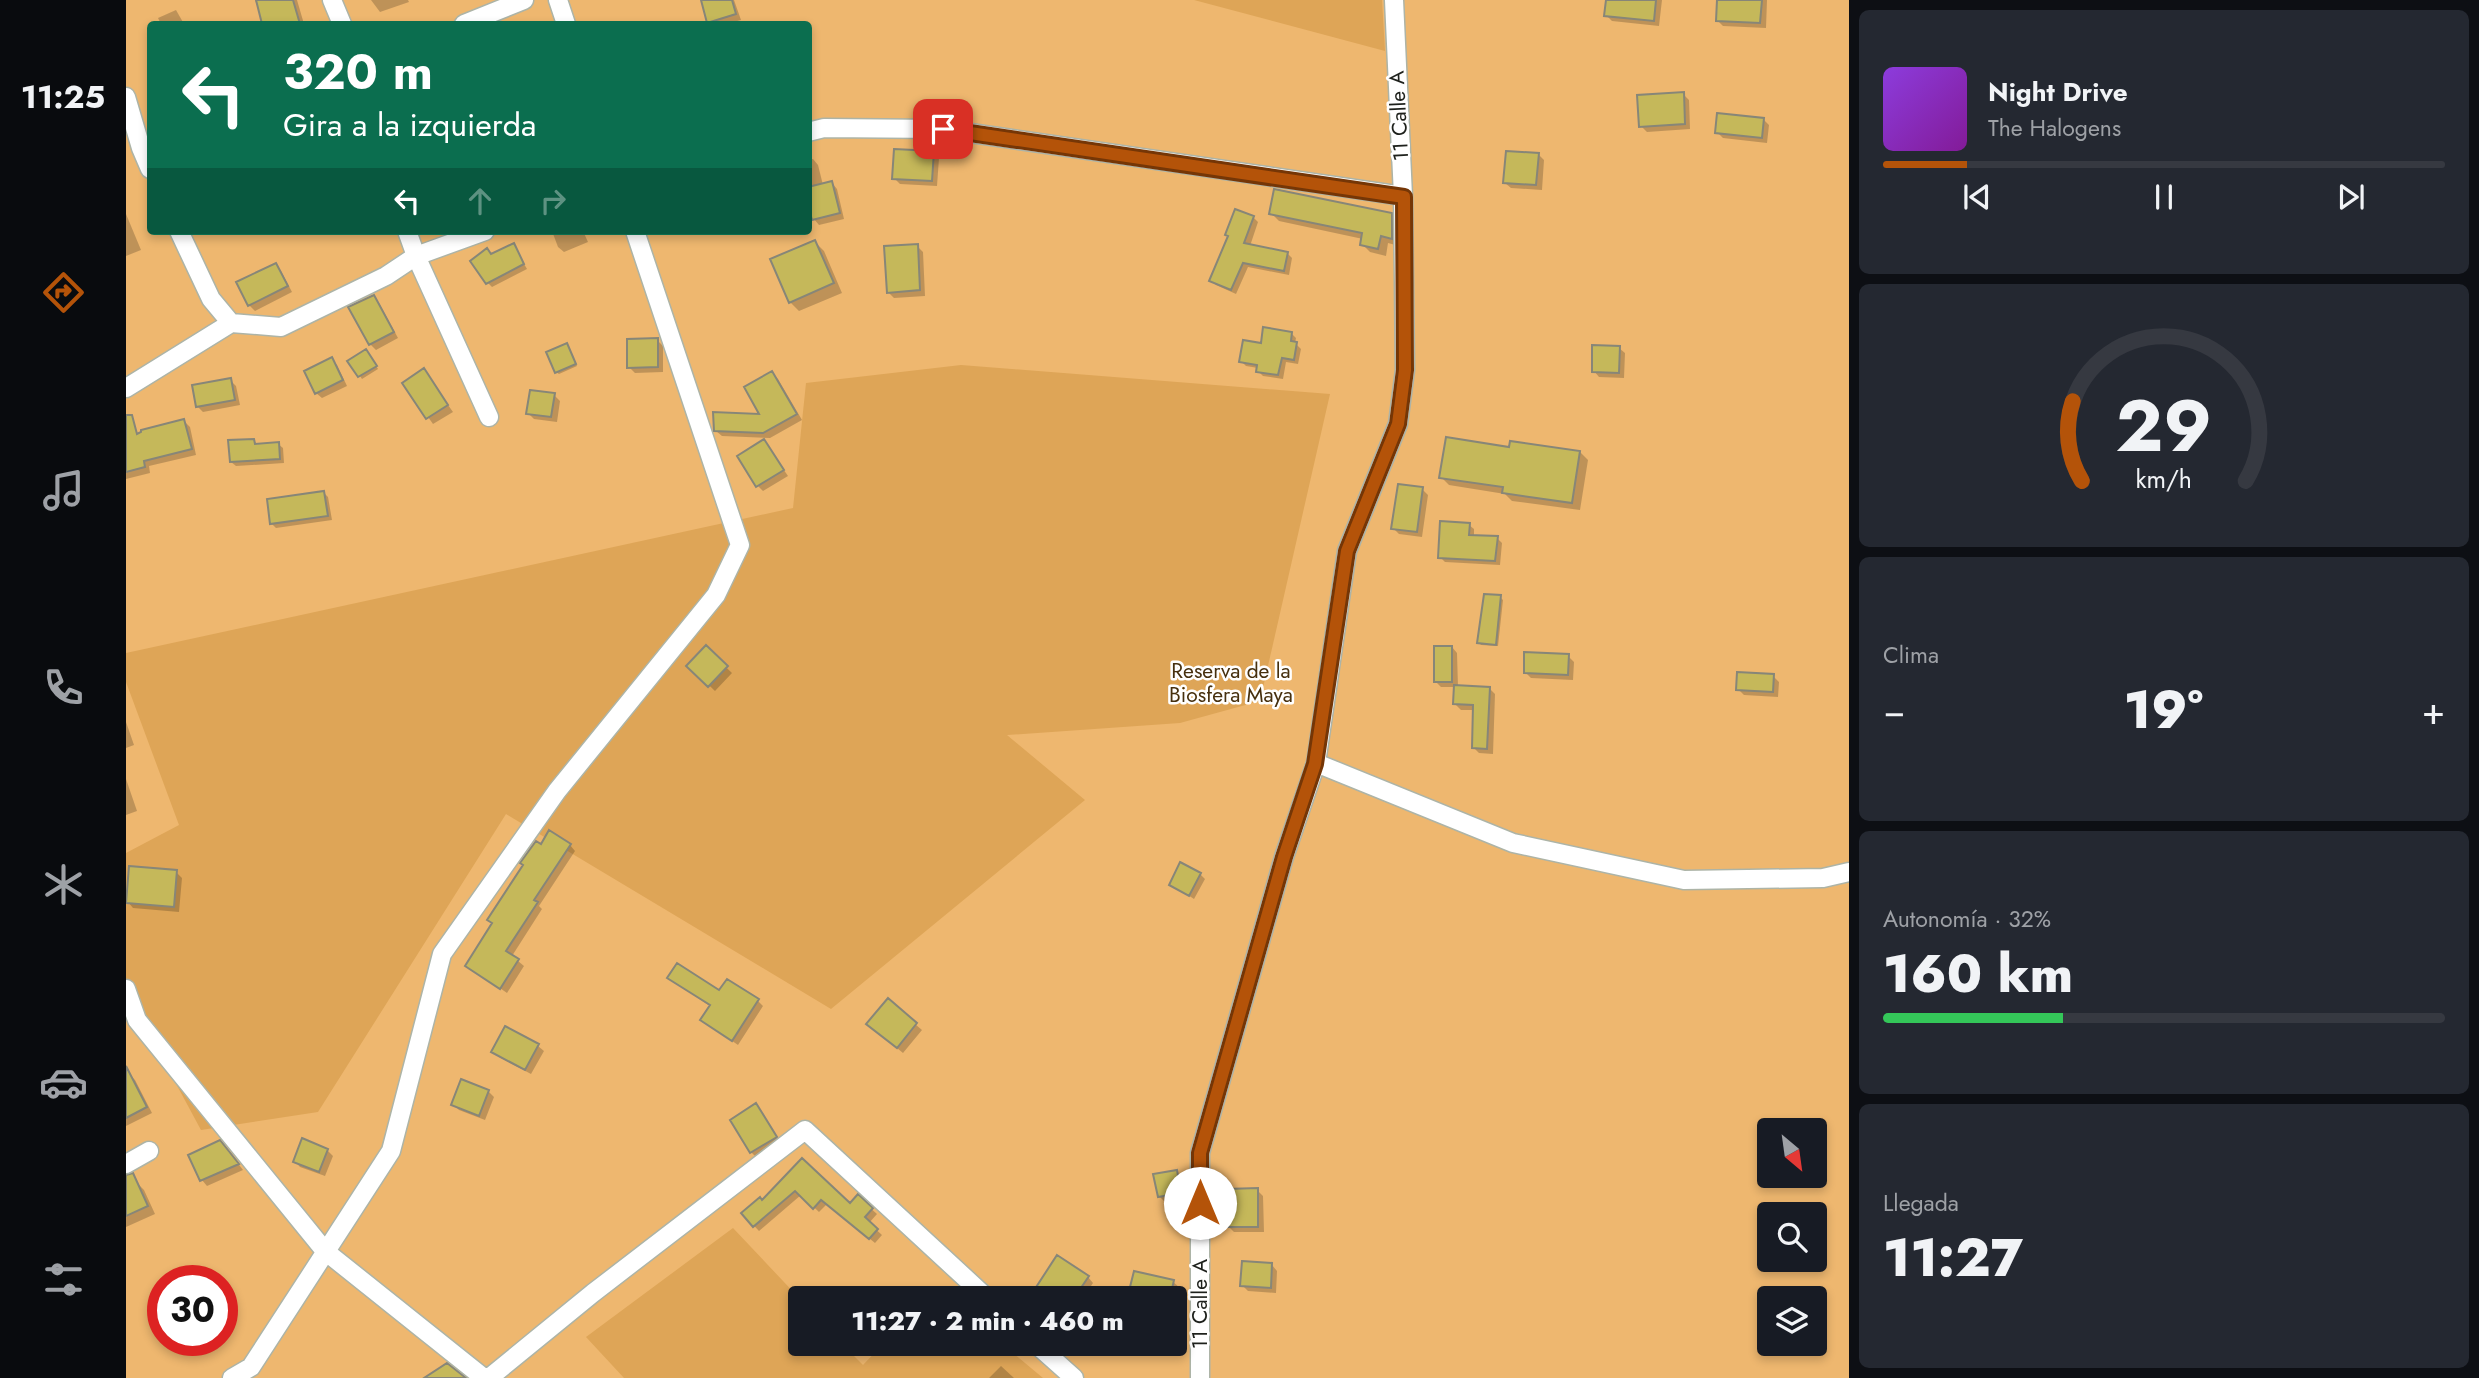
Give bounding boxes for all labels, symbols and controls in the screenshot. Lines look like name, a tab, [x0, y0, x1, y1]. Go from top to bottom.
text: 320 m	[283, 37, 433, 107]
icon: left	[168, 49, 259, 140]
street label: 11 Calle A	[1382, 70, 1416, 162]
text: Night Drive	[1988, 73, 2128, 111]
text: 11:25	[21, 74, 105, 120]
pin	[913, 99, 973, 159]
text: Gira a la izquierda	[283, 102, 536, 148]
icon: arrive	[924, 110, 962, 148]
text: The Halogens	[1988, 111, 2121, 145]
icon: previous	[1958, 178, 1996, 216]
icon: pause	[2145, 178, 2183, 216]
icon: next	[2332, 178, 2370, 216]
icon: left	[388, 182, 426, 220]
icon: ahead	[461, 182, 499, 220]
icon: right	[534, 182, 572, 220]
icon: directions	[39, 268, 88, 317]
text: 29	[2116, 374, 2212, 479]
text: km/h	[2136, 461, 2192, 497]
icon: music	[39, 466, 88, 515]
text: Clima	[1883, 638, 1939, 672]
park label: Reserva de la Biosfera Maya	[1169, 656, 1293, 710]
icon: phone	[39, 663, 88, 712]
text: 19°	[2124, 672, 2203, 748]
text: −	[1883, 683, 1905, 738]
text: +	[2422, 683, 2445, 738]
icon: climate	[39, 860, 88, 909]
text: Autonomía · 32%	[1883, 902, 2051, 936]
text: 160 km	[1883, 936, 2073, 1012]
icon: car	[39, 1058, 88, 1107]
north arrow	[1757, 1118, 1827, 1188]
map controls	[1757, 1118, 1827, 1356]
position arrow	[1163, 1166, 1237, 1240]
text: Llegada	[1883, 1186, 1959, 1220]
button: search	[1757, 1202, 1827, 1272]
text: 11:27	[1883, 1220, 2023, 1296]
icon: filters	[39, 1255, 88, 1304]
street label: 11 Calle A	[1185, 1259, 1215, 1349]
speed limit sign: 30	[147, 1265, 238, 1356]
button: layers	[1757, 1286, 1827, 1356]
text: 11:27 · 2 min · 460 m	[851, 1302, 1124, 1340]

